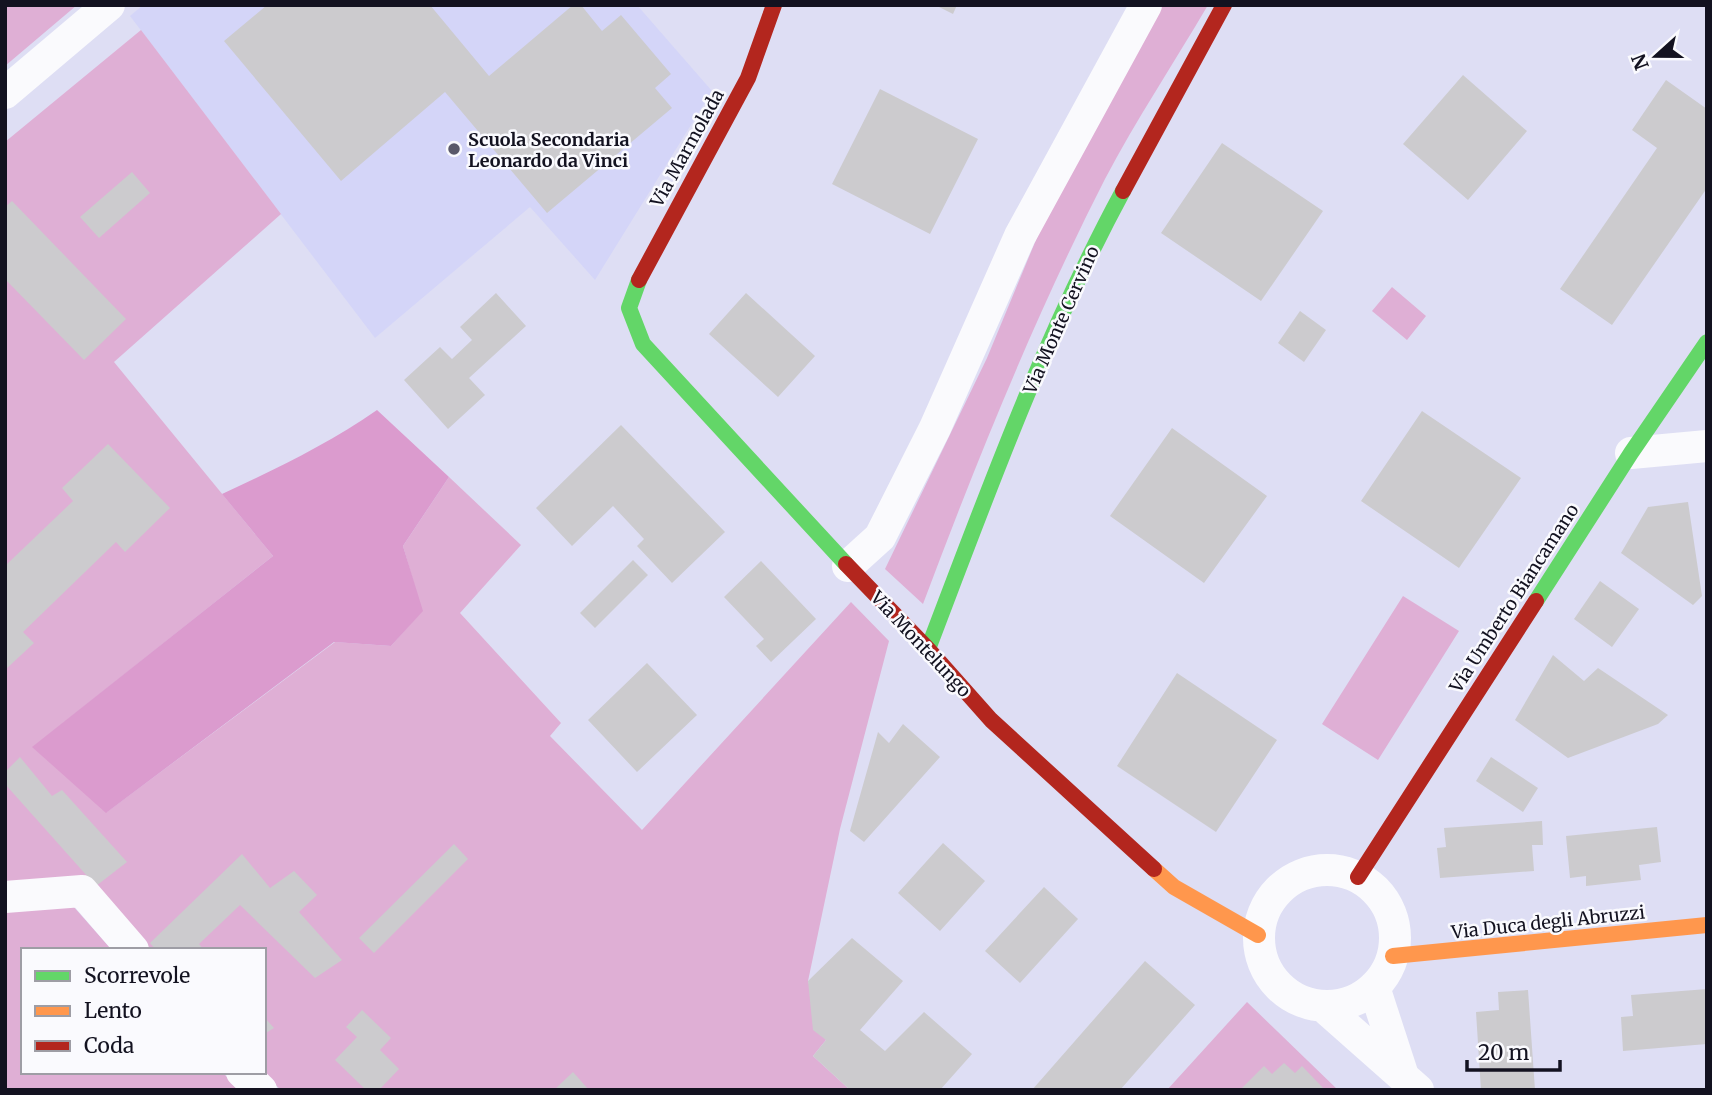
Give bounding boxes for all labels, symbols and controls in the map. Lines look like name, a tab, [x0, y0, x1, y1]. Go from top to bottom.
north arrow	[1621, 21, 1691, 91]
text: N	[1626, 51, 1654, 73]
street label: Via Marmolada	[645, 85, 729, 212]
place label: Scuola Secondaria Leonardo da Vinci	[468, 128, 630, 172]
marker: Scuola Secondaria Leonardo da Vinci	[446, 141, 462, 157]
street label: Via Monte Cervino	[1018, 242, 1104, 399]
street label: Via Umberto Biancamano	[1444, 499, 1584, 698]
street label: Via Montelungo	[865, 585, 976, 702]
street label: Via Duca degli Abruzzi	[1449, 900, 1646, 944]
legend	[21, 948, 266, 1074]
text: Scorrevole	[84, 962, 190, 989]
text: Lento	[84, 997, 142, 1024]
scale bar	[1467, 1028, 1560, 1072]
text: Coda	[84, 1032, 134, 1059]
text: 20 m	[1478, 1039, 1530, 1066]

